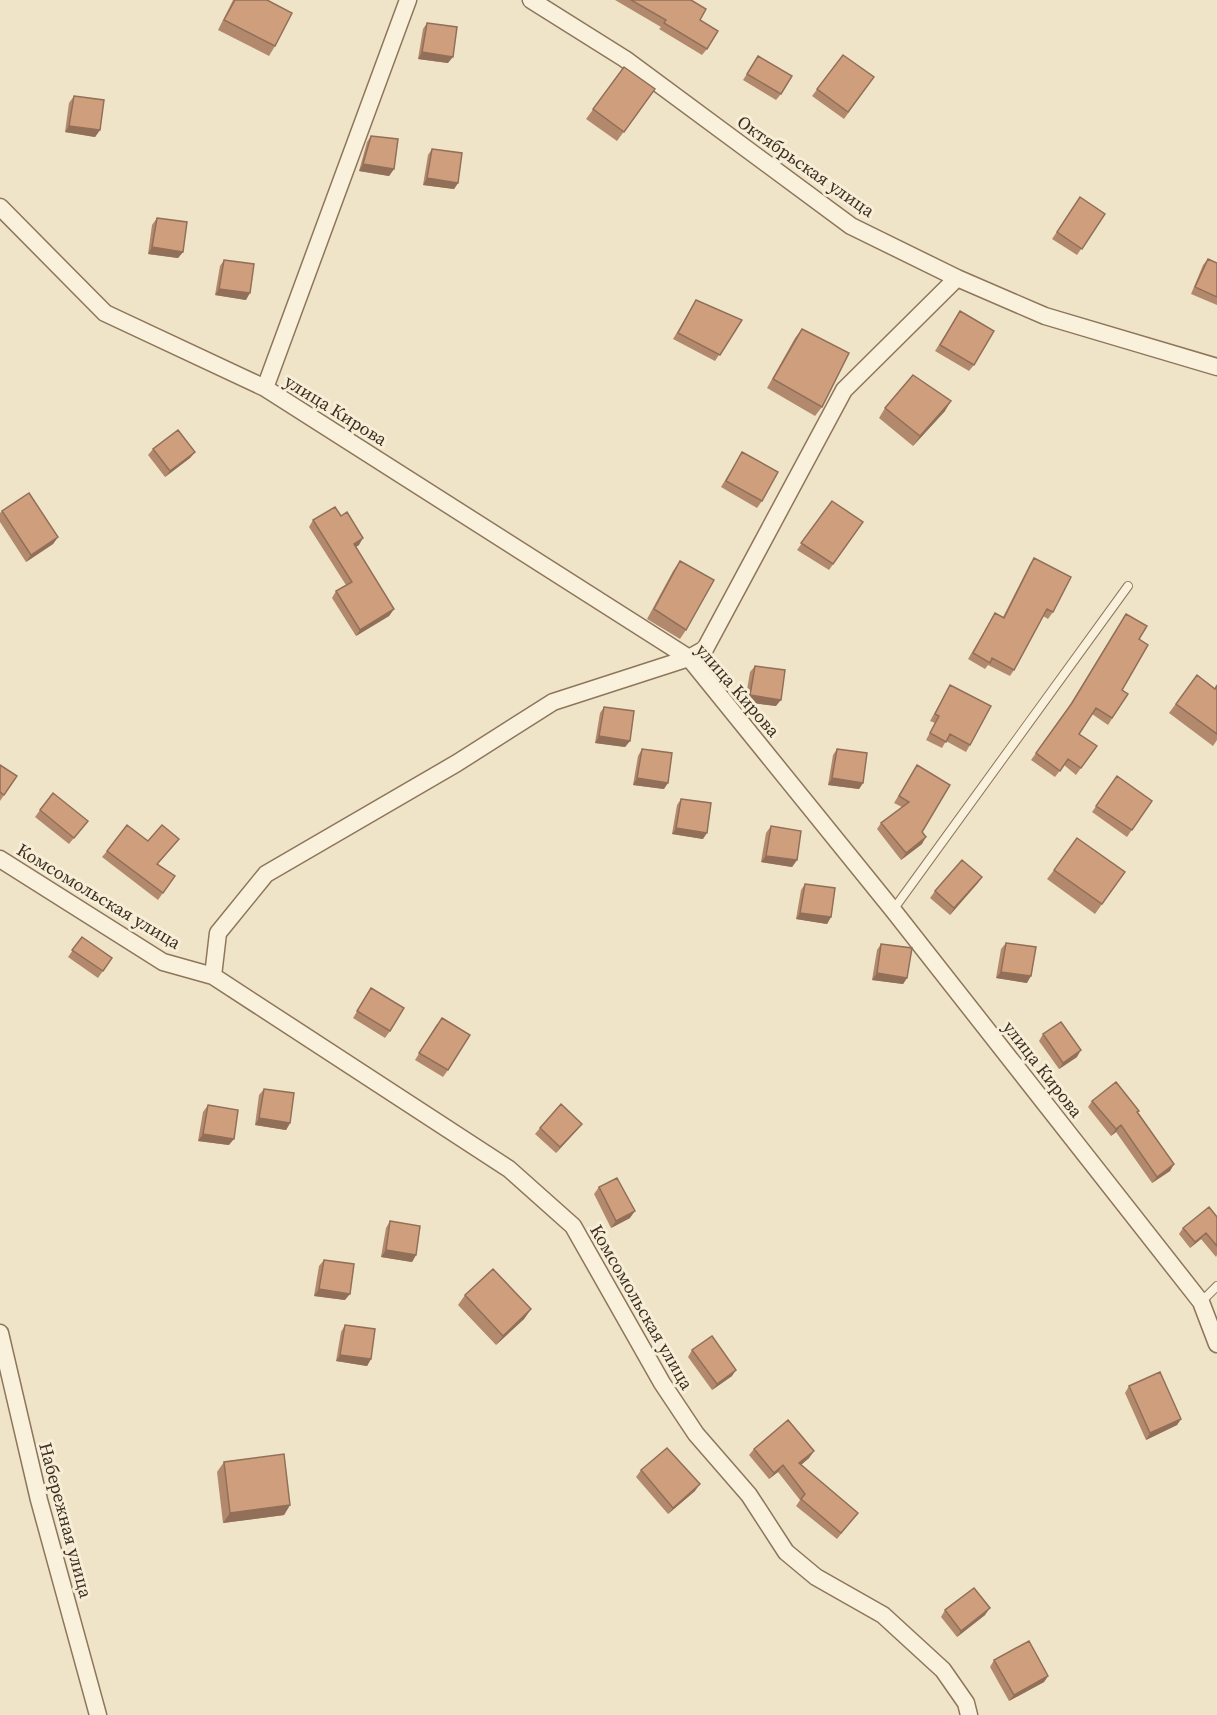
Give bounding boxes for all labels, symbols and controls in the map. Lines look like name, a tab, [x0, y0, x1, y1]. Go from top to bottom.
street label: Октябрьская улица	[732, 109, 880, 223]
street label: улица Кирова	[280, 368, 393, 452]
street label: улица Кирова	[690, 638, 786, 743]
street label: Комсомольская улица	[12, 837, 186, 955]
street label: улица Кирова	[997, 1015, 1089, 1123]
street label: Комсомольская улица	[584, 1220, 700, 1395]
street label: Набережная улица	[33, 1439, 99, 1601]

